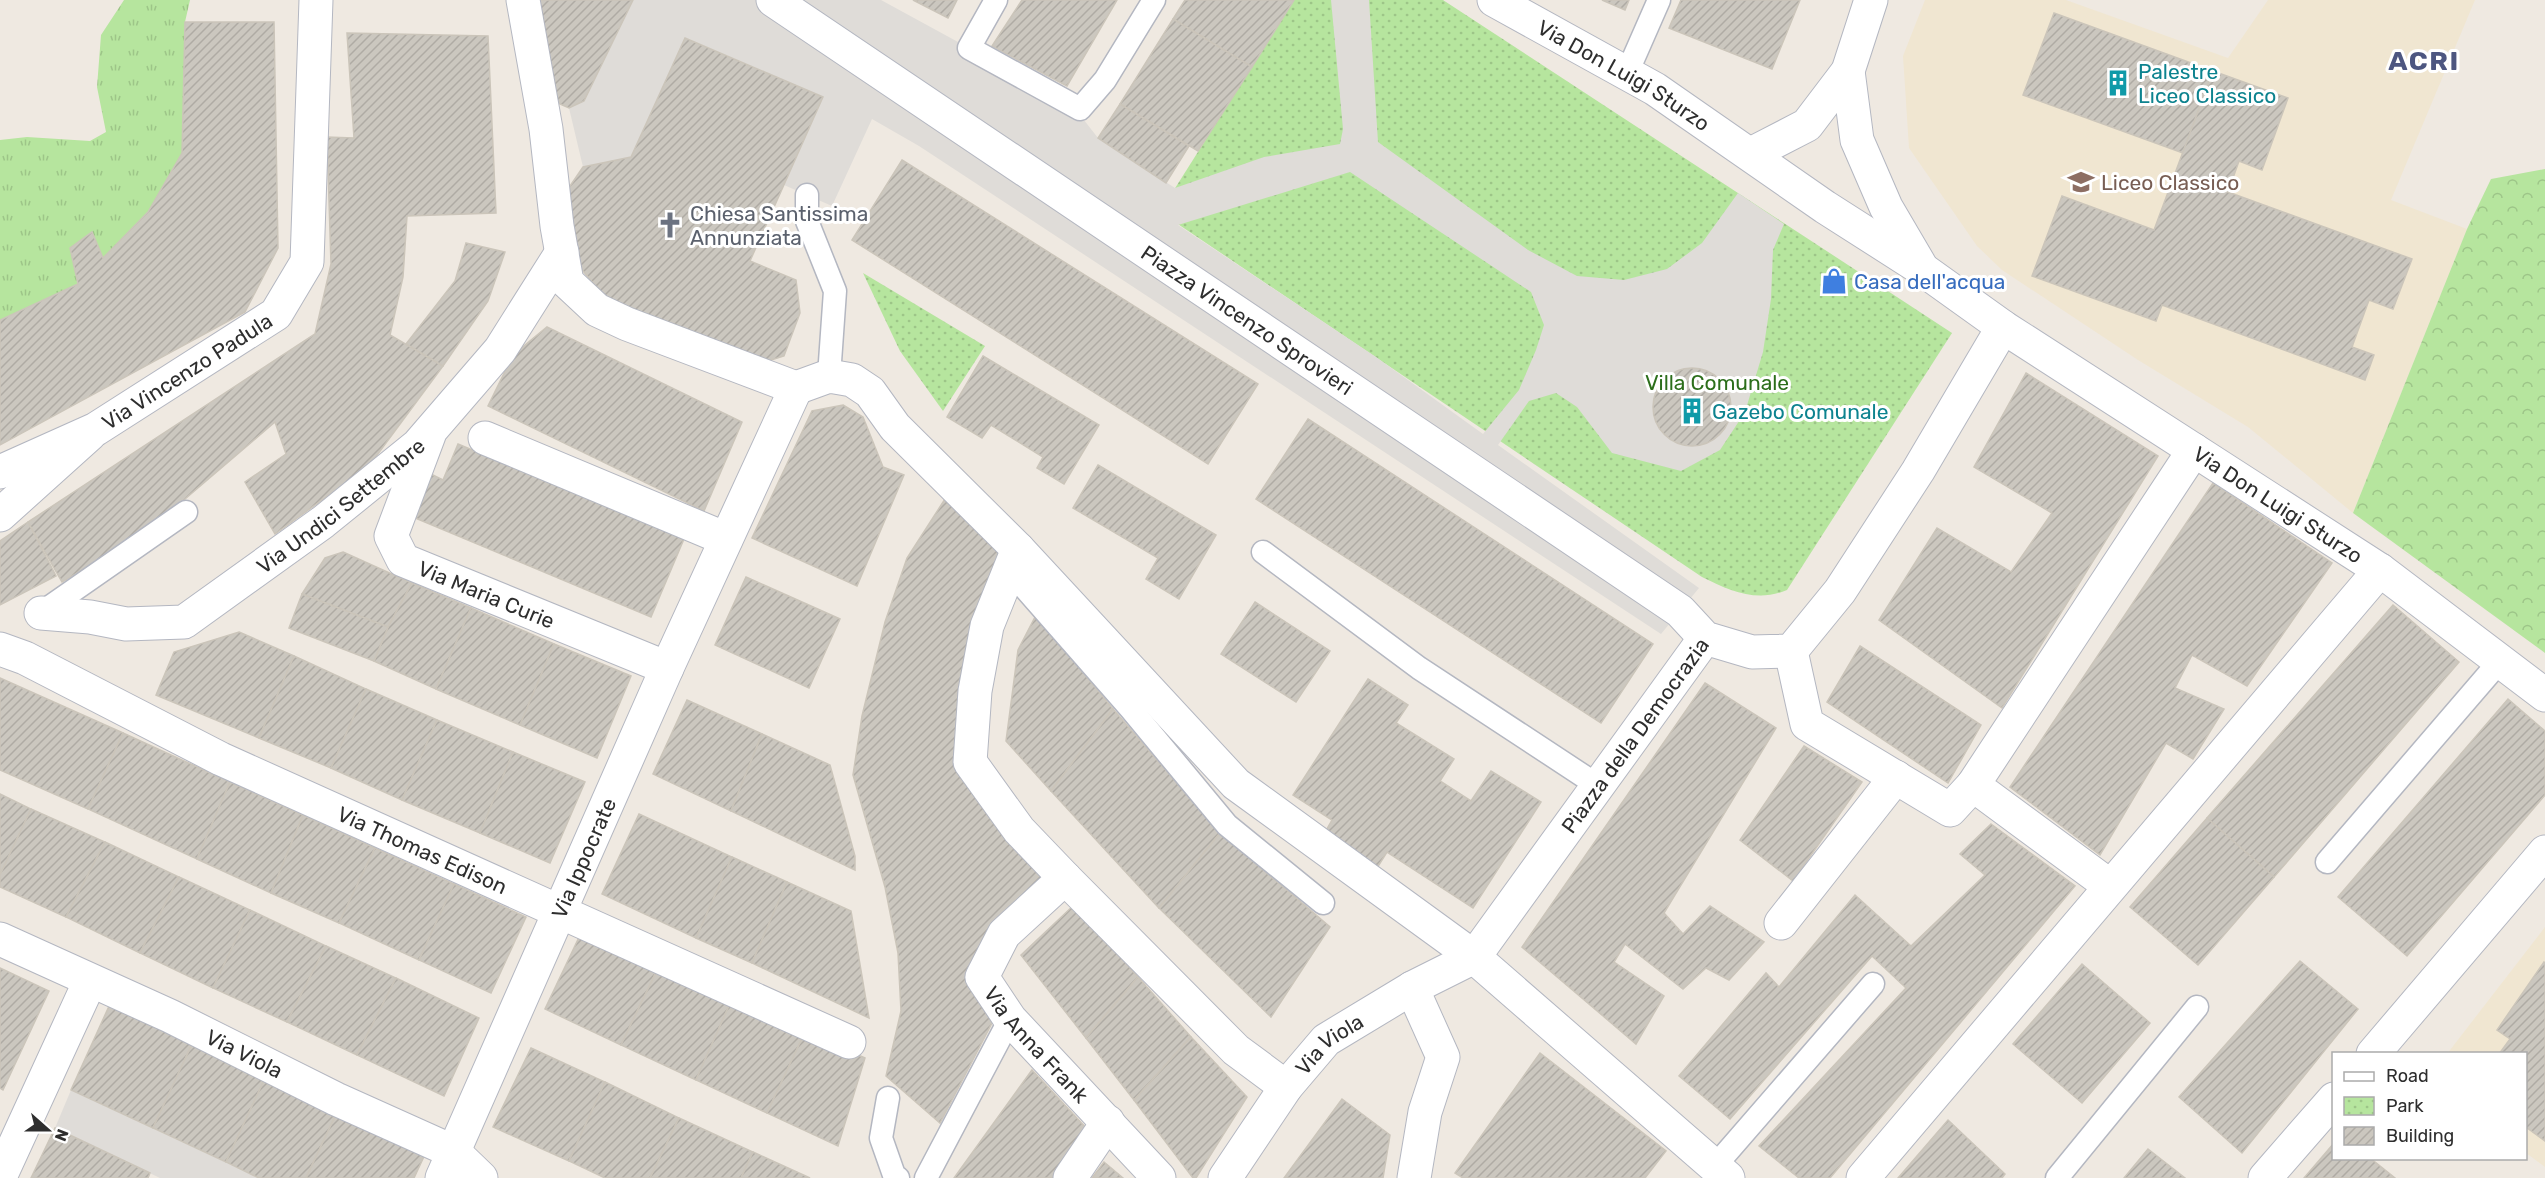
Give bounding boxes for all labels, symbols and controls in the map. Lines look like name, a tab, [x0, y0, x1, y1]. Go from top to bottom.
street label: Via Don Luigi Sturzo	[1533, 14, 1715, 136]
district label: ACRI	[2388, 45, 2460, 77]
place label: Palestre Liceo Classico	[2138, 59, 2276, 108]
building icon: Palestre Liceo Classico	[2103, 68, 2133, 98]
school or university icon: Liceo Classico	[2066, 167, 2096, 197]
place label: Liceo Classico	[2101, 170, 2239, 195]
place label: Chiesa Santissima Annunziata	[690, 201, 868, 250]
church icon: Chiesa Santissima Annunziata	[655, 210, 685, 240]
street label: Piazza Vincenzo Sprovieri	[1137, 239, 1358, 400]
shop icon: Casa dell'acqua	[1819, 266, 1849, 296]
place label: Casa dell'acqua	[1854, 269, 2005, 294]
street label: Via Vincenzo Padula	[97, 307, 277, 435]
park label: Villa Comunale	[1645, 370, 1789, 395]
building icon: Gazebo Comunale	[1677, 396, 1707, 426]
place label: Gazebo Comunale	[1712, 399, 1888, 424]
street label: Via Undici Settembre	[251, 432, 430, 578]
street label: Via Don Luigi Sturzo	[2189, 441, 2368, 568]
street label: Via Maria Curie	[415, 555, 558, 633]
street label: Piazza della Democrazia	[1556, 633, 1714, 838]
street label: Via Ippocrate	[546, 794, 621, 922]
street label: Via Thomas Edison	[334, 801, 511, 899]
street label: Via Anna Frank	[979, 982, 1094, 1108]
street label: Via Viola	[1290, 1008, 1368, 1080]
street label: Via Viola	[202, 1024, 287, 1083]
legend	[2332, 1052, 2527, 1160]
text: Road	[2386, 1065, 2429, 1087]
text: Park	[2386, 1095, 2424, 1117]
north arrow	[18, 1100, 78, 1160]
text: Building	[2386, 1125, 2454, 1147]
text: N	[51, 1126, 72, 1144]

